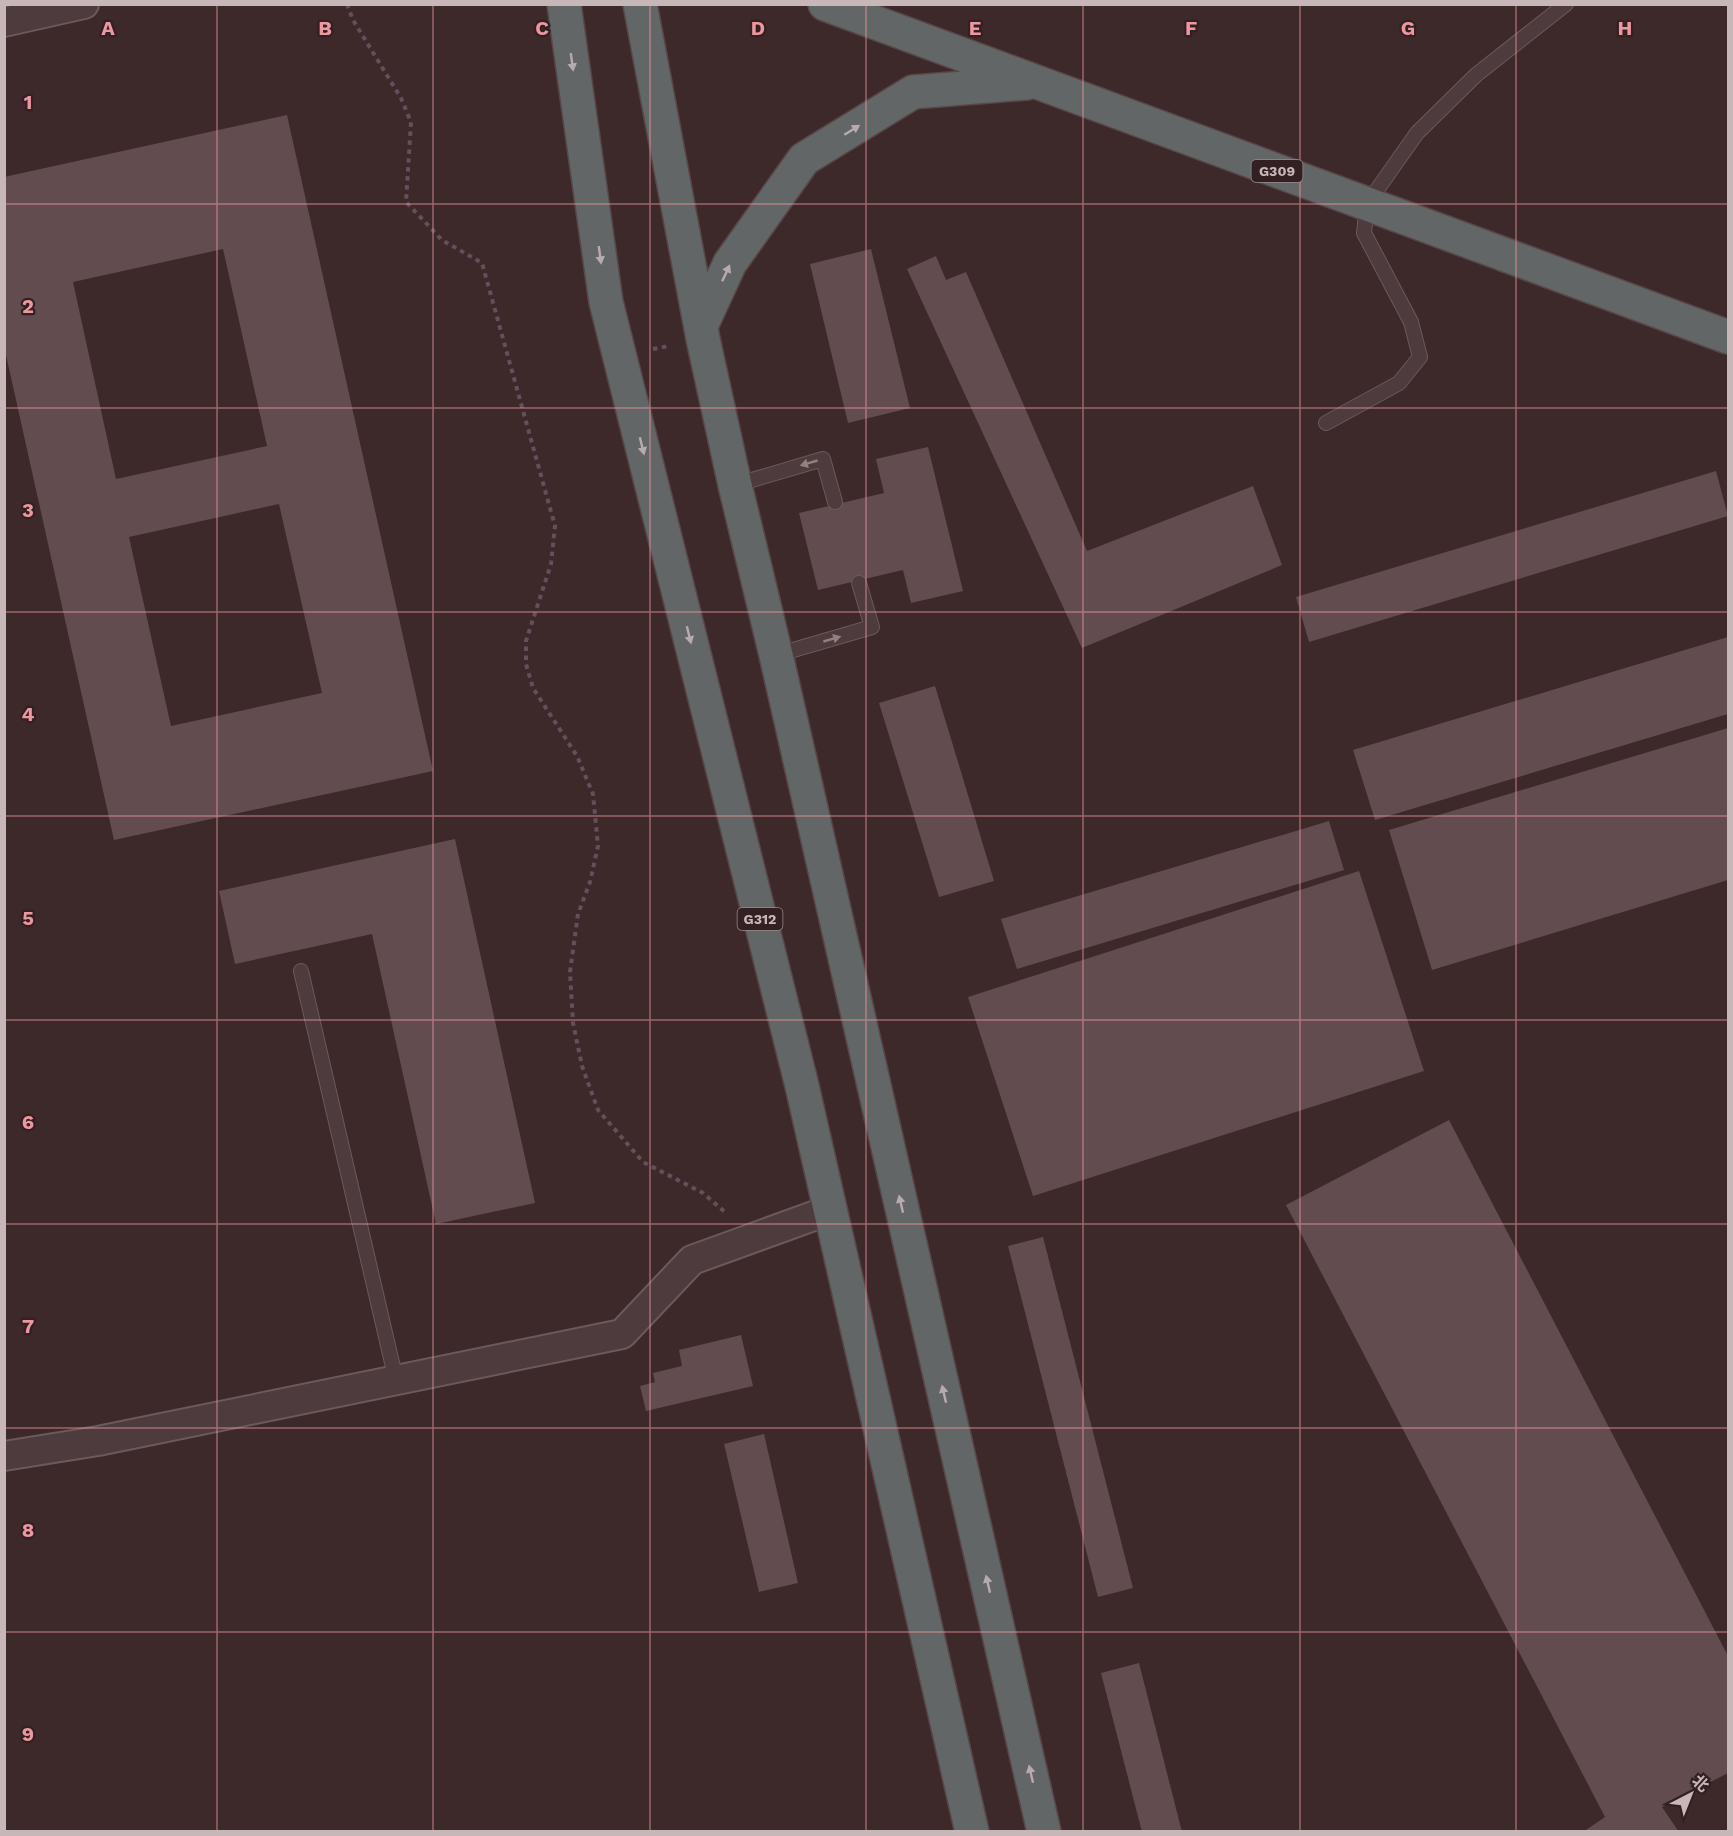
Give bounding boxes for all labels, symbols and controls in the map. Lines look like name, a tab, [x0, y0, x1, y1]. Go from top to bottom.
text: A	[101, 16, 115, 40]
text: B	[318, 16, 332, 40]
text: C	[535, 16, 549, 40]
text: D	[751, 16, 765, 40]
text: E	[969, 16, 981, 40]
text: F	[1185, 16, 1197, 40]
text: G	[1401, 16, 1415, 40]
text: H	[1618, 16, 1632, 40]
one-way arrow	[567, 53, 576, 72]
text: 1	[24, 90, 32, 114]
one-way arrow	[844, 124, 860, 135]
road number: G309	[1252, 160, 1302, 182]
one-way arrow	[595, 246, 604, 265]
one-way arrow	[721, 265, 730, 282]
text: 2	[22, 294, 34, 318]
one-way arrow	[638, 436, 648, 455]
one-way arrow	[800, 459, 818, 468]
text: 3	[22, 498, 34, 522]
one-way arrow	[685, 626, 695, 644]
one-way arrow	[823, 634, 841, 643]
text: 4	[22, 702, 35, 726]
text: 5	[22, 906, 34, 930]
road number: G312	[738, 908, 783, 930]
text: 6	[22, 1110, 34, 1134]
one-way arrow	[896, 1195, 906, 1213]
text: 7	[22, 1314, 34, 1338]
one-way arrow	[939, 1385, 949, 1403]
text: 8	[22, 1518, 34, 1542]
one-way arrow	[982, 1575, 992, 1594]
text: 9	[22, 1722, 34, 1746]
north arrow	[1661, 1764, 1721, 1824]
one-way arrow	[1026, 1765, 1035, 1784]
text: 北	[1688, 1771, 1713, 1796]

